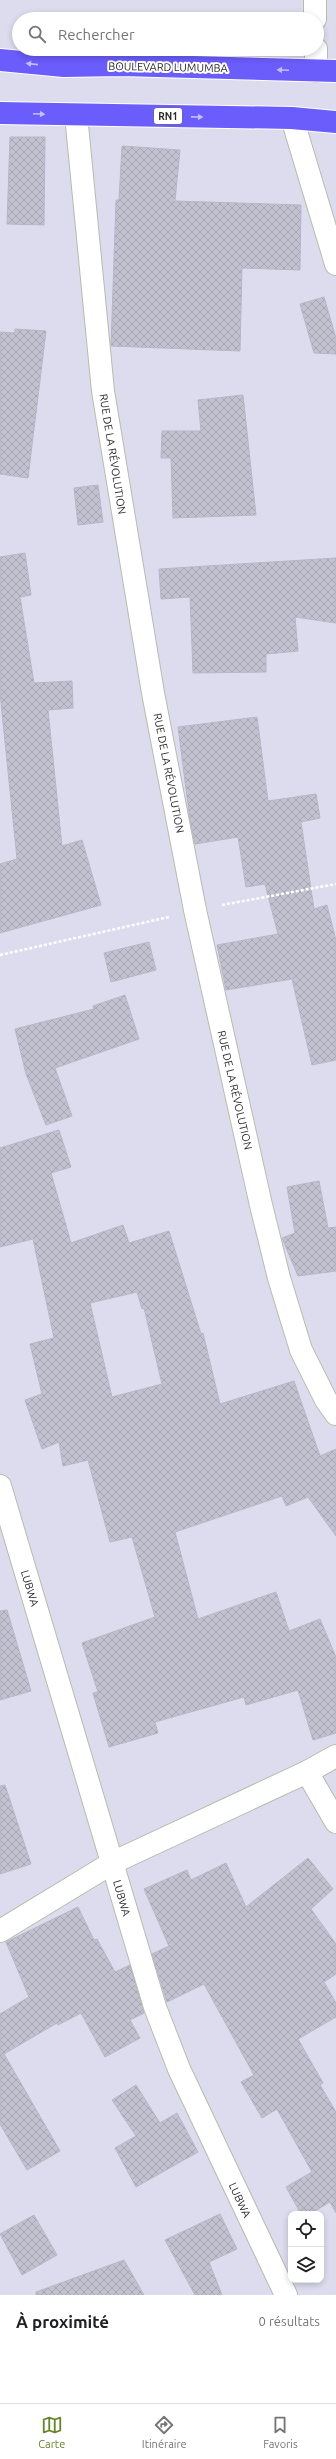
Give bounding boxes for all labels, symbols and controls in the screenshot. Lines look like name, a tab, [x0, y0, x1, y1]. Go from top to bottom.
search box	[12, 12, 324, 56]
icon: search	[26, 23, 48, 45]
text: Rechercher	[58, 26, 135, 43]
one-way arrow	[26, 60, 38, 67]
street label: BOULEVARD LUMUMBA	[108, 60, 229, 74]
one-way arrow	[276, 67, 289, 73]
road number: RN1	[154, 108, 182, 124]
one-way arrow	[33, 111, 46, 117]
one-way arrow	[191, 114, 204, 120]
street label: RUE DE LA RÉVOLUTION	[98, 393, 129, 515]
street label: RUE DE LA RÉVOLUTION	[151, 712, 188, 834]
street label: RUE DE LA RÉVOLUTION	[215, 1029, 256, 1151]
street label: LUBWA	[19, 1568, 41, 1608]
street label: LUBWA	[111, 1878, 133, 1918]
street label: LUBWA	[227, 2181, 254, 2220]
map controls	[288, 2211, 324, 2283]
button: locate	[288, 2211, 324, 2247]
button: layers	[288, 2247, 324, 2283]
text: À proximité	[16, 2312, 109, 2331]
text: 0 résultats	[259, 2314, 320, 2328]
tab: Carte	[38, 2414, 65, 2450]
tab: Itinéraire	[142, 2414, 187, 2450]
tab: Favoris	[263, 2414, 298, 2450]

